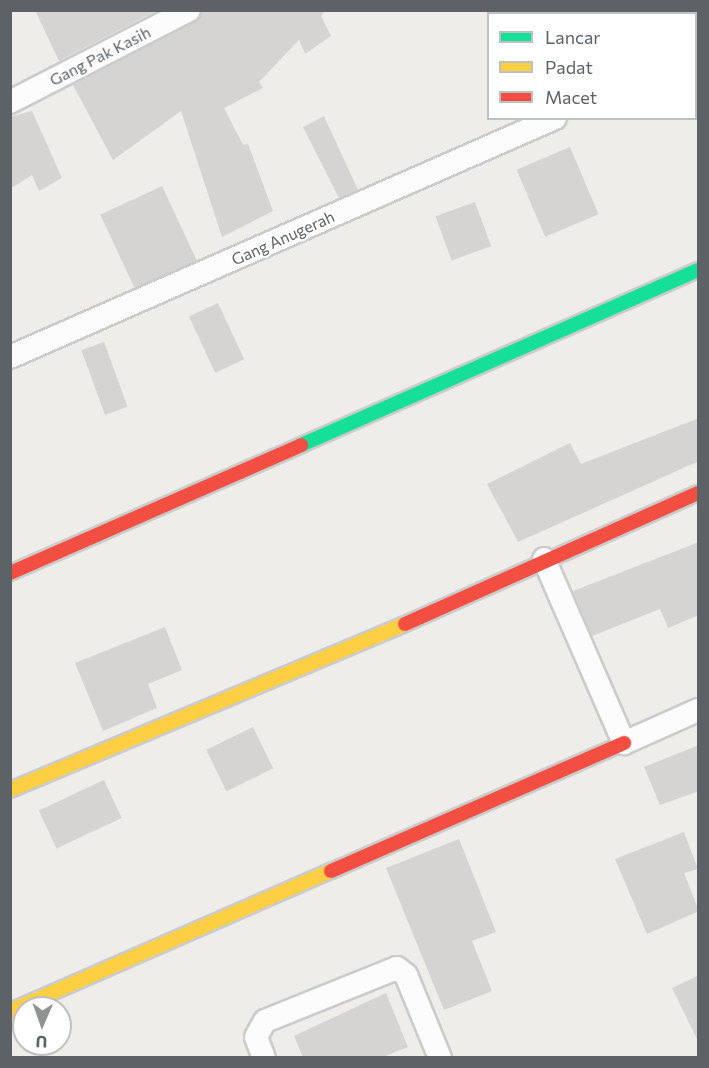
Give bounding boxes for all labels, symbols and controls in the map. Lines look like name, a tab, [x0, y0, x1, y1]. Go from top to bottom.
legend	[487, 12, 697, 120]
street label: Gang Pak Kasih	[46, 22, 154, 90]
text: Lancar	[545, 26, 601, 48]
text: Padat	[545, 56, 593, 78]
text: Macet	[545, 86, 597, 108]
street label: Gang Anugerah	[228, 207, 338, 269]
north arrow	[12, 996, 72, 1056]
text: U	[35, 1033, 48, 1052]

